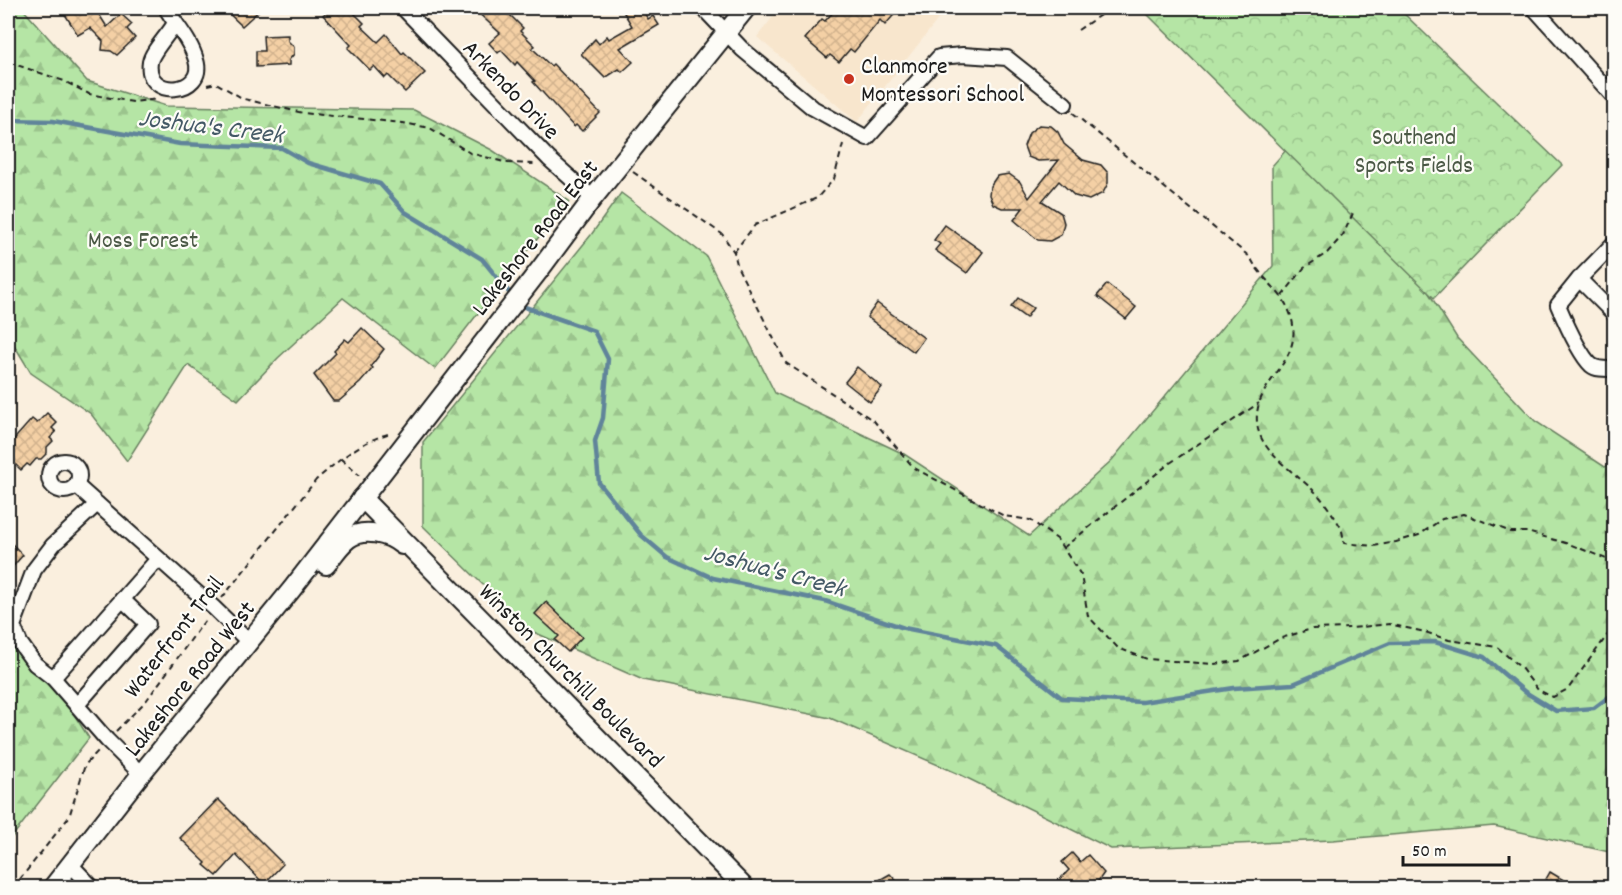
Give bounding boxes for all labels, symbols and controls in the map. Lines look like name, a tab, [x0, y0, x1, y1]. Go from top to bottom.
street label: Arkendo Drive	[453, 34, 566, 149]
place label: Clanmore Montessori School	[861, 51, 1025, 113]
marker: Clanmore Montessori School	[842, 72, 856, 86]
water label: Joshua's Creek	[136, 101, 287, 156]
park label: Southend Sports Fields	[1355, 122, 1473, 184]
street label: Lakeshore Road East	[465, 154, 608, 324]
park label: Moss Forest	[88, 225, 198, 259]
water label: Joshua's Creek	[699, 536, 851, 610]
street label: Waterfront Trail	[117, 569, 234, 706]
street label: Winston Churchill Boulevard	[470, 577, 670, 777]
street label: Lakeshore Road West	[118, 595, 265, 765]
scale bar	[1403, 829, 1510, 867]
text: 50 m	[1412, 840, 1447, 865]

